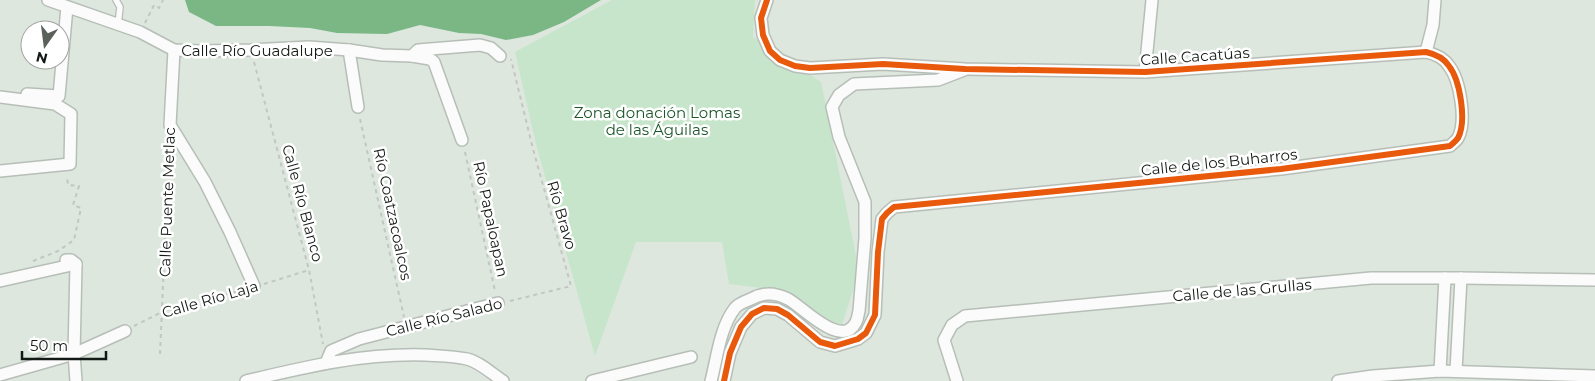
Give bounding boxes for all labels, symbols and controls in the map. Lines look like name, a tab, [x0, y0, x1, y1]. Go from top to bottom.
north arrow	[20, 20, 70, 70]
street label: Calle Río Guadalupe	[181, 41, 333, 60]
street label: Calle Cacatúas	[1140, 43, 1250, 69]
text: N	[34, 48, 50, 68]
park label: Zona donación Lomas de las Águilas	[574, 103, 740, 139]
street label: Calle Puente Metlac	[155, 127, 179, 277]
street label: Calle Río Blanco	[278, 142, 328, 264]
street label: Calle de los Buharros	[1140, 144, 1298, 180]
street label: Río Coatzacoalcos	[370, 146, 416, 282]
street label: Río Papaloapan	[469, 159, 513, 279]
street label: Río Bravo	[543, 178, 581, 252]
street label: Calle de las Grullas	[1172, 274, 1312, 306]
street label: Calle Río Laja	[160, 276, 260, 322]
street label: Calle Río Salado	[384, 293, 504, 341]
scale bar	[22, 328, 106, 360]
text: 50 m	[30, 336, 68, 355]

